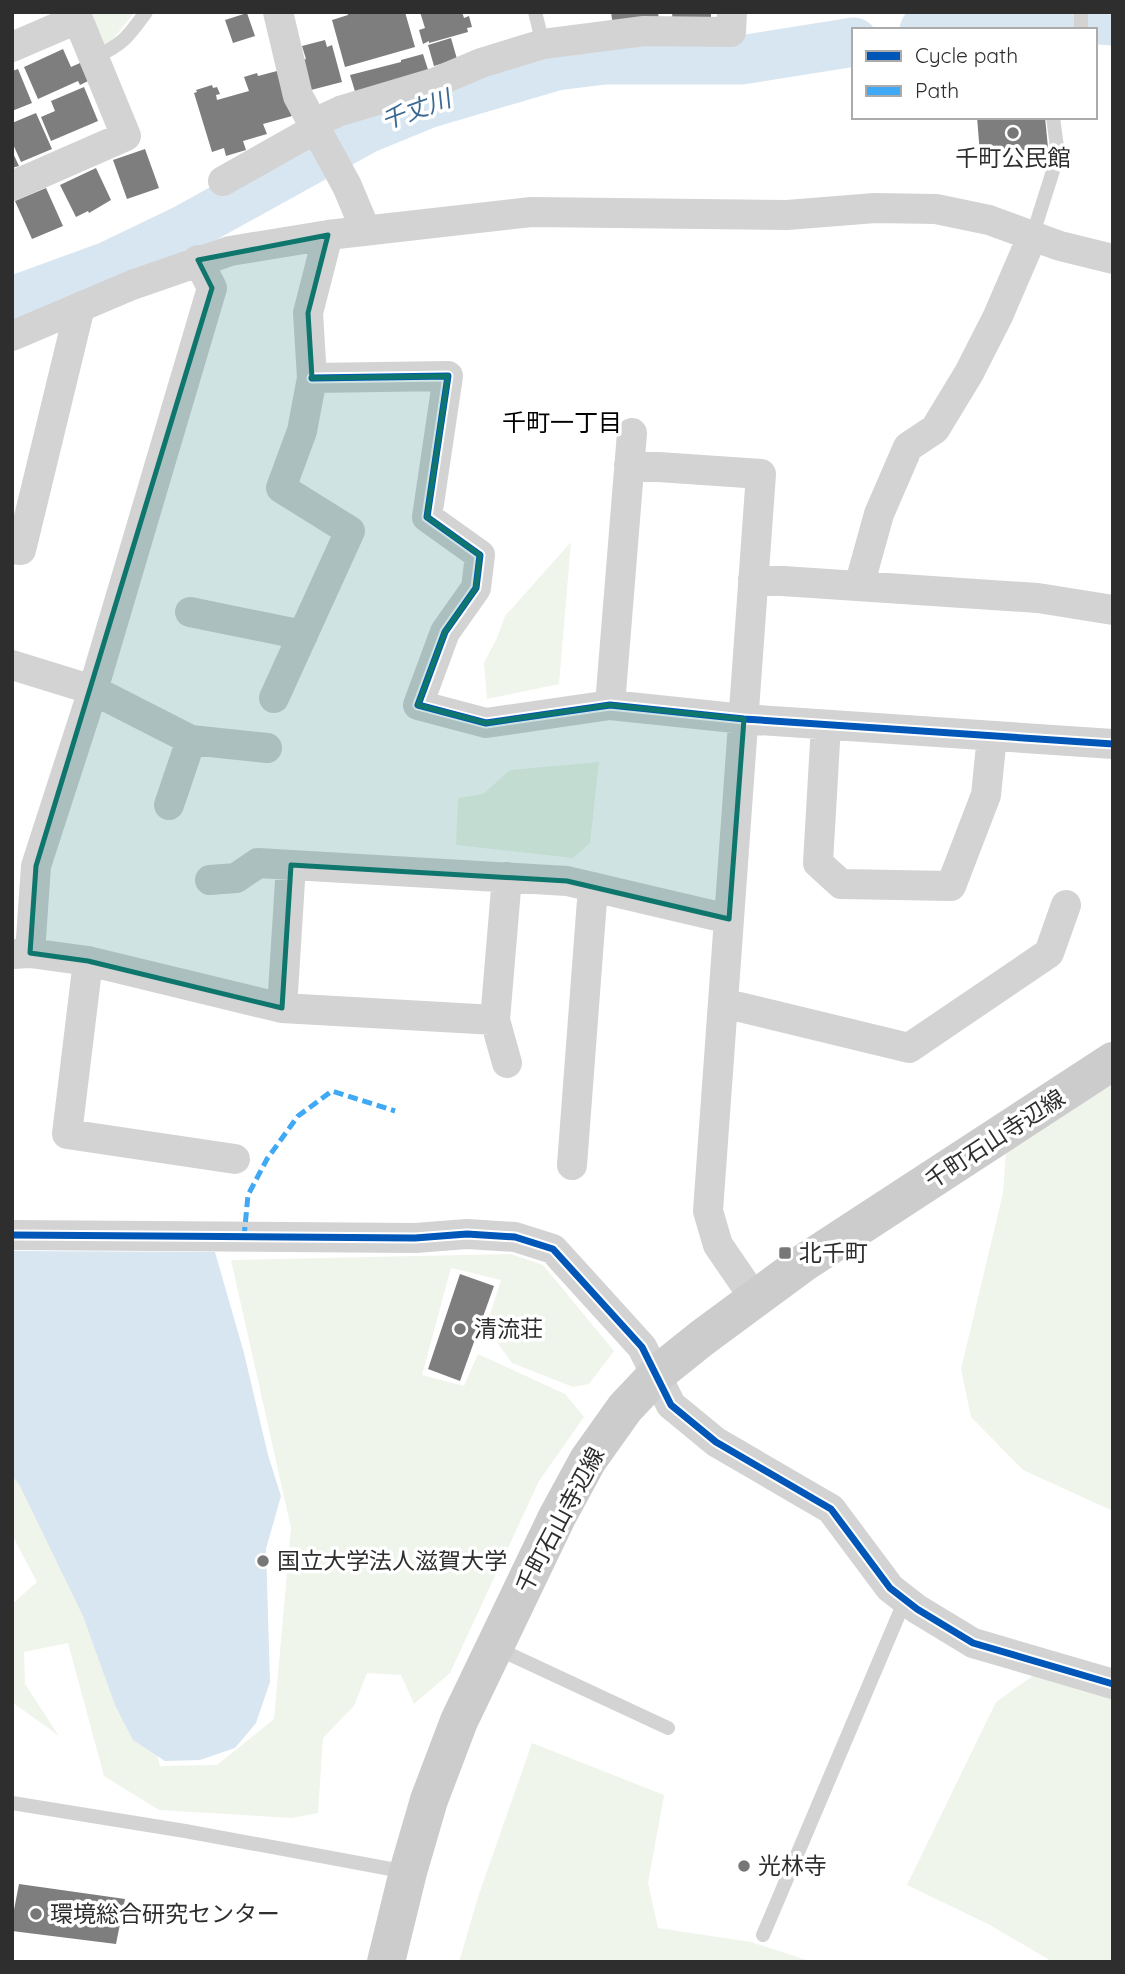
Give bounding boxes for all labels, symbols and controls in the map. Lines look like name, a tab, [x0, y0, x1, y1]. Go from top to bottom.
legend	[852, 28, 1097, 119]
text: Cycle path	[915, 42, 1018, 68]
text: Path	[915, 77, 959, 103]
water label: 千丈川	[377, 82, 457, 135]
marker: 千町公民館	[1005, 125, 1021, 141]
place label: 千町公民館	[956, 143, 1071, 172]
district label: 千町一丁目	[502, 407, 622, 437]
street label: 千町石山寺辺線	[919, 1083, 1070, 1195]
place label: 北千町	[799, 1238, 868, 1267]
marker: 北千町	[777, 1245, 793, 1261]
place label: 清流荘	[474, 1314, 543, 1343]
marker: 清流荘	[452, 1321, 468, 1337]
street label: 千町石山寺辺線	[509, 1442, 610, 1598]
place label: 国立大学法人滋賀大学	[277, 1546, 507, 1575]
marker: 国立大学法人滋賀大学	[255, 1553, 271, 1569]
place label: 光林寺	[758, 1851, 827, 1880]
marker: 光林寺	[736, 1858, 752, 1874]
place label: 環境総合研究センター	[50, 1899, 280, 1928]
marker: 環境総合研究センター	[28, 1906, 44, 1922]

